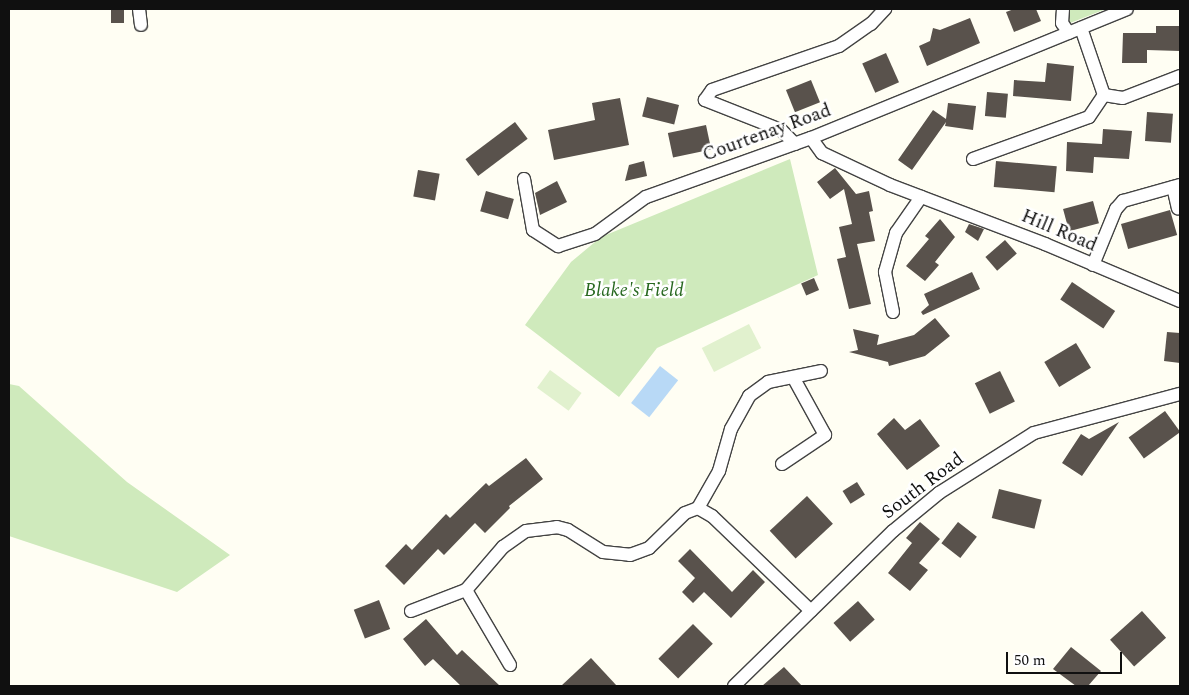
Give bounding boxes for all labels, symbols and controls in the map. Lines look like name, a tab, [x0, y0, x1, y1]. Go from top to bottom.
street label: Courtenay Road	[700, 99, 834, 167]
street label: Hill Road	[1018, 205, 1100, 257]
park label: Blake's Field	[584, 280, 684, 302]
street label: South Road	[878, 448, 968, 524]
scale bar	[1009, 642, 1125, 674]
text: 50 m	[1014, 649, 1046, 672]

